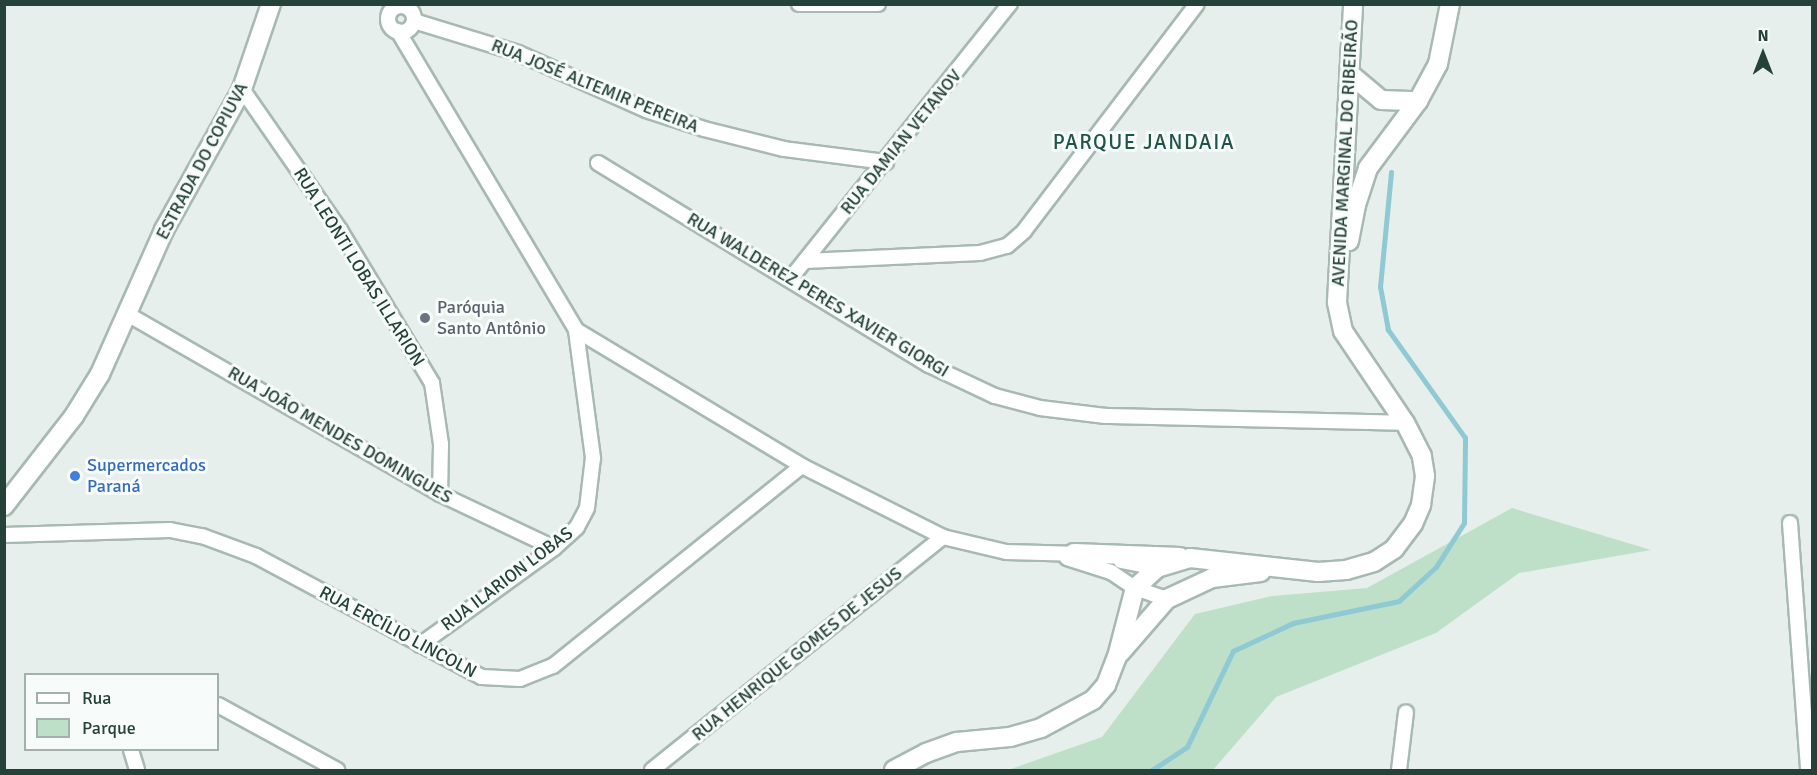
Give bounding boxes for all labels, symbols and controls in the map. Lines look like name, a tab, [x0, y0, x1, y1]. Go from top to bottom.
street label: AVENIDA MARGINAL DO RIBEIRÃO	[1327, 19, 1363, 287]
north arrow	[1733, 24, 1793, 84]
text: N	[1757, 26, 1769, 46]
street label: RUA JOSÉ ALTEMIR PEREIRA	[488, 34, 702, 138]
street label: RUA DAMIAN VETANOV	[836, 65, 966, 219]
street label: ESTRADA DO COPIUVA	[151, 79, 253, 243]
district label: PARQUE JANDAIA	[1053, 129, 1235, 155]
street label: RUA LEONTI LOBAS ILLARION	[289, 164, 429, 370]
street label: RUA WALDEREZ PERES XAVIER GIORGI	[683, 208, 953, 382]
place label: Paróquia Santo Antônio	[437, 297, 546, 340]
marker: Paróquia Santo Antônio	[418, 311, 432, 325]
street label: RUA JOÃO MENDES DOMINGUES	[224, 362, 456, 508]
place label: Supermercados Paraná	[87, 455, 206, 498]
marker: Supermercados Paraná	[68, 469, 82, 483]
street label: RUA ILARION LOBAS	[437, 522, 577, 636]
street label: RUA HENRIQUE GOMES DE JESUS	[688, 563, 906, 745]
street label: RUA ERCÍLIO LINCOLN	[316, 581, 480, 683]
legend	[24, 673, 219, 751]
text: Rua	[82, 687, 111, 709]
text: Parque	[82, 717, 136, 739]

